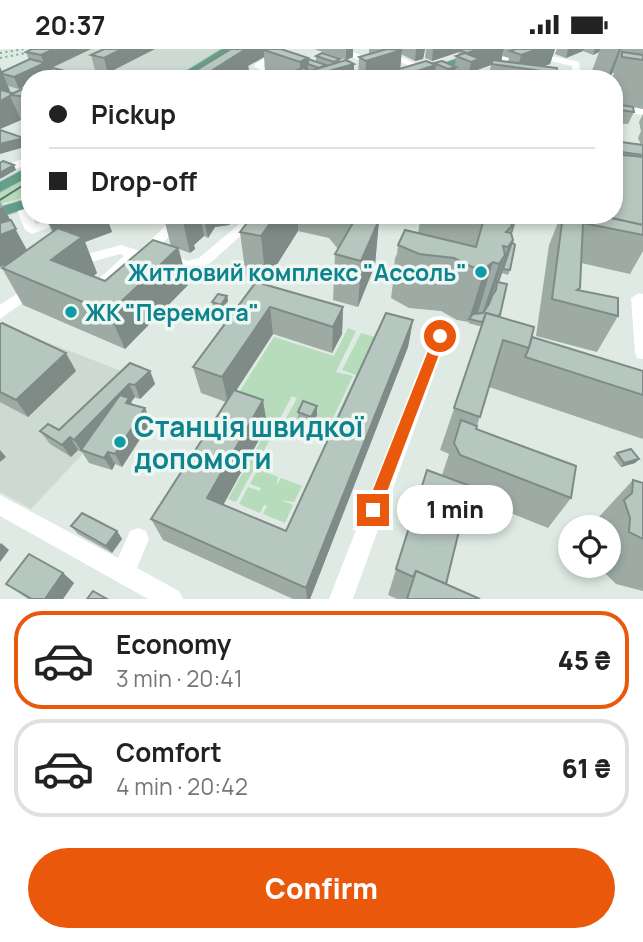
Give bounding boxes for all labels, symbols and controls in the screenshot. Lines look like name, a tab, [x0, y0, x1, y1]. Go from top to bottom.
text: 20:37	[35, 7, 106, 43]
text: Pickup	[91, 96, 176, 132]
text: Drop-off	[91, 163, 197, 199]
place label: Житловий комплекс "Ассоль"	[128, 256, 467, 288]
marker: Житловий комплекс "Ассоль"	[473, 264, 489, 280]
place label: ЖК "Перемога"	[85, 296, 259, 328]
marker: ЖК "Перемога"	[63, 304, 79, 320]
route start	[424, 320, 456, 352]
place label: Станція швидкої допомоги	[134, 407, 364, 477]
marker: Станція швидкої допомоги	[112, 434, 128, 450]
callout: 1 min	[398, 485, 513, 535]
text: 1 min	[426, 493, 484, 525]
route end	[357, 494, 389, 526]
map controls	[558, 515, 621, 578]
button: locate	[558, 515, 621, 578]
text: Economy	[116, 626, 231, 662]
icon: car	[32, 629, 95, 692]
text: 45 ₴	[558, 642, 611, 678]
text: 3 min · 20:41	[116, 662, 243, 694]
text: Comfort	[116, 734, 222, 770]
icon: car	[32, 737, 95, 800]
text: 61 ₴	[562, 750, 611, 786]
text: 4 min · 20:42	[116, 770, 248, 802]
button: Confirm	[28, 848, 615, 928]

